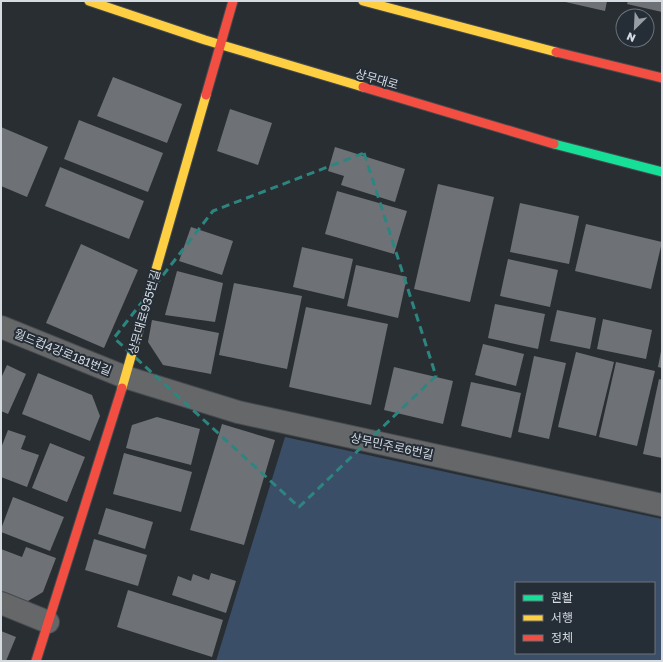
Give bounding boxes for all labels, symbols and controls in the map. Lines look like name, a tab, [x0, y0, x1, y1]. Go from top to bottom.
north arrow	[615, 8, 655, 48]
text: N	[624, 30, 637, 45]
street label: 상무대로	[354, 66, 400, 92]
street label: 상무대로935번길	[125, 268, 163, 356]
street label: 월드컵4강로181번길	[12, 326, 114, 378]
street label: 상무민주로6번길	[349, 430, 435, 462]
legend	[515, 582, 655, 654]
text: 원활	[551, 590, 573, 605]
text: 서행	[551, 610, 573, 625]
text: 정체	[551, 630, 573, 645]

